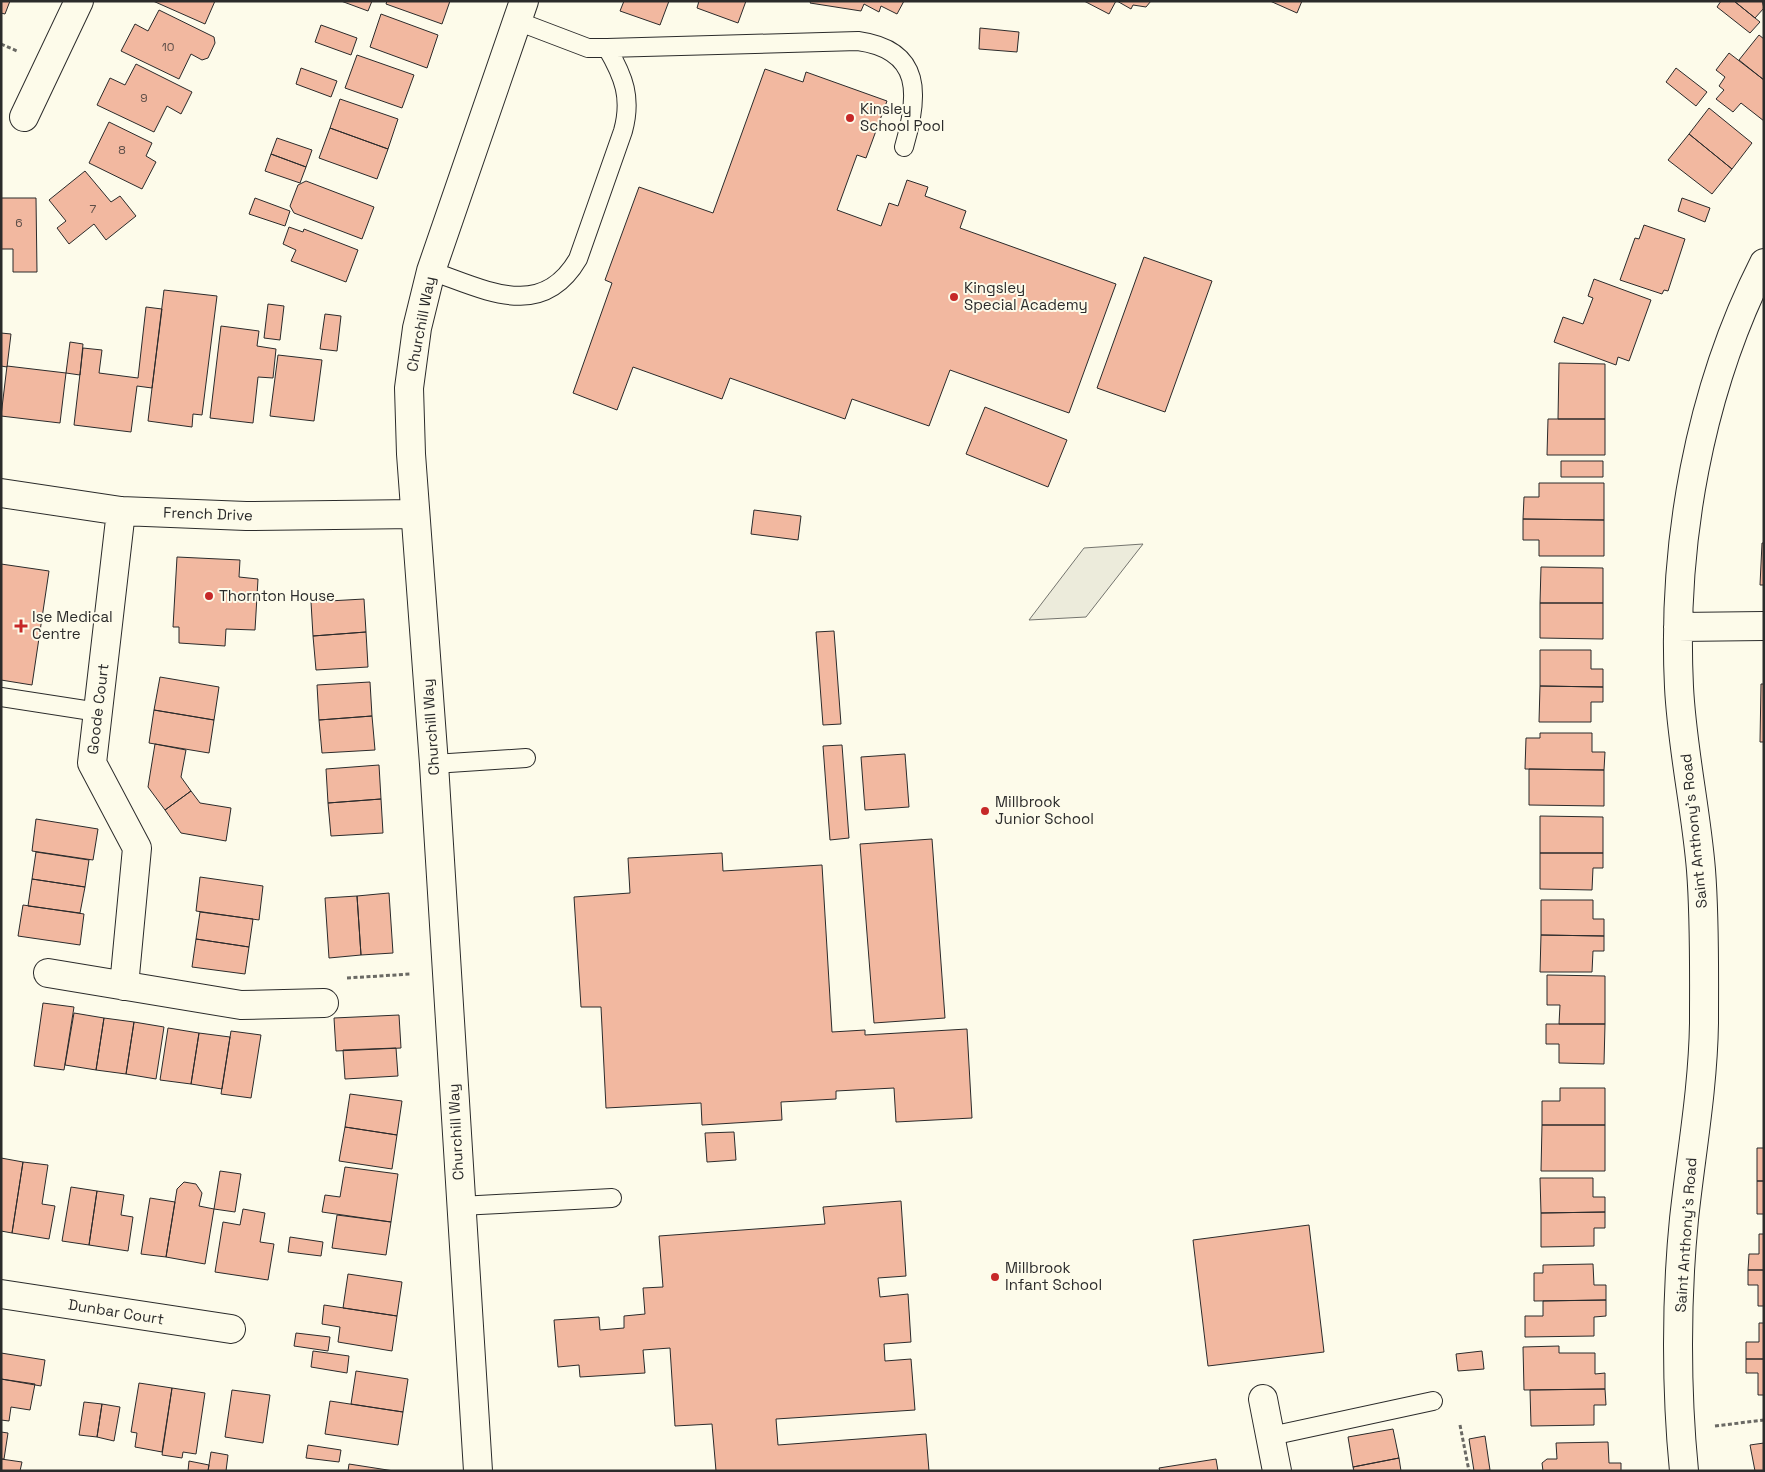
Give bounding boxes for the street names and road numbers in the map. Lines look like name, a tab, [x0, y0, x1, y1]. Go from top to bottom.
street label: Churchill Way	[402, 275, 439, 373]
street label: French Drive	[163, 502, 253, 525]
street label: Goode Court	[82, 662, 113, 755]
street label: Churchill Way	[418, 678, 443, 776]
street label: Saint Anthony's Road	[1676, 753, 1711, 909]
street label: Churchill Way	[443, 1083, 468, 1181]
street label: Saint Anthony's Road	[1671, 1157, 1700, 1313]
street label: Dunbar Court	[67, 1295, 165, 1328]

